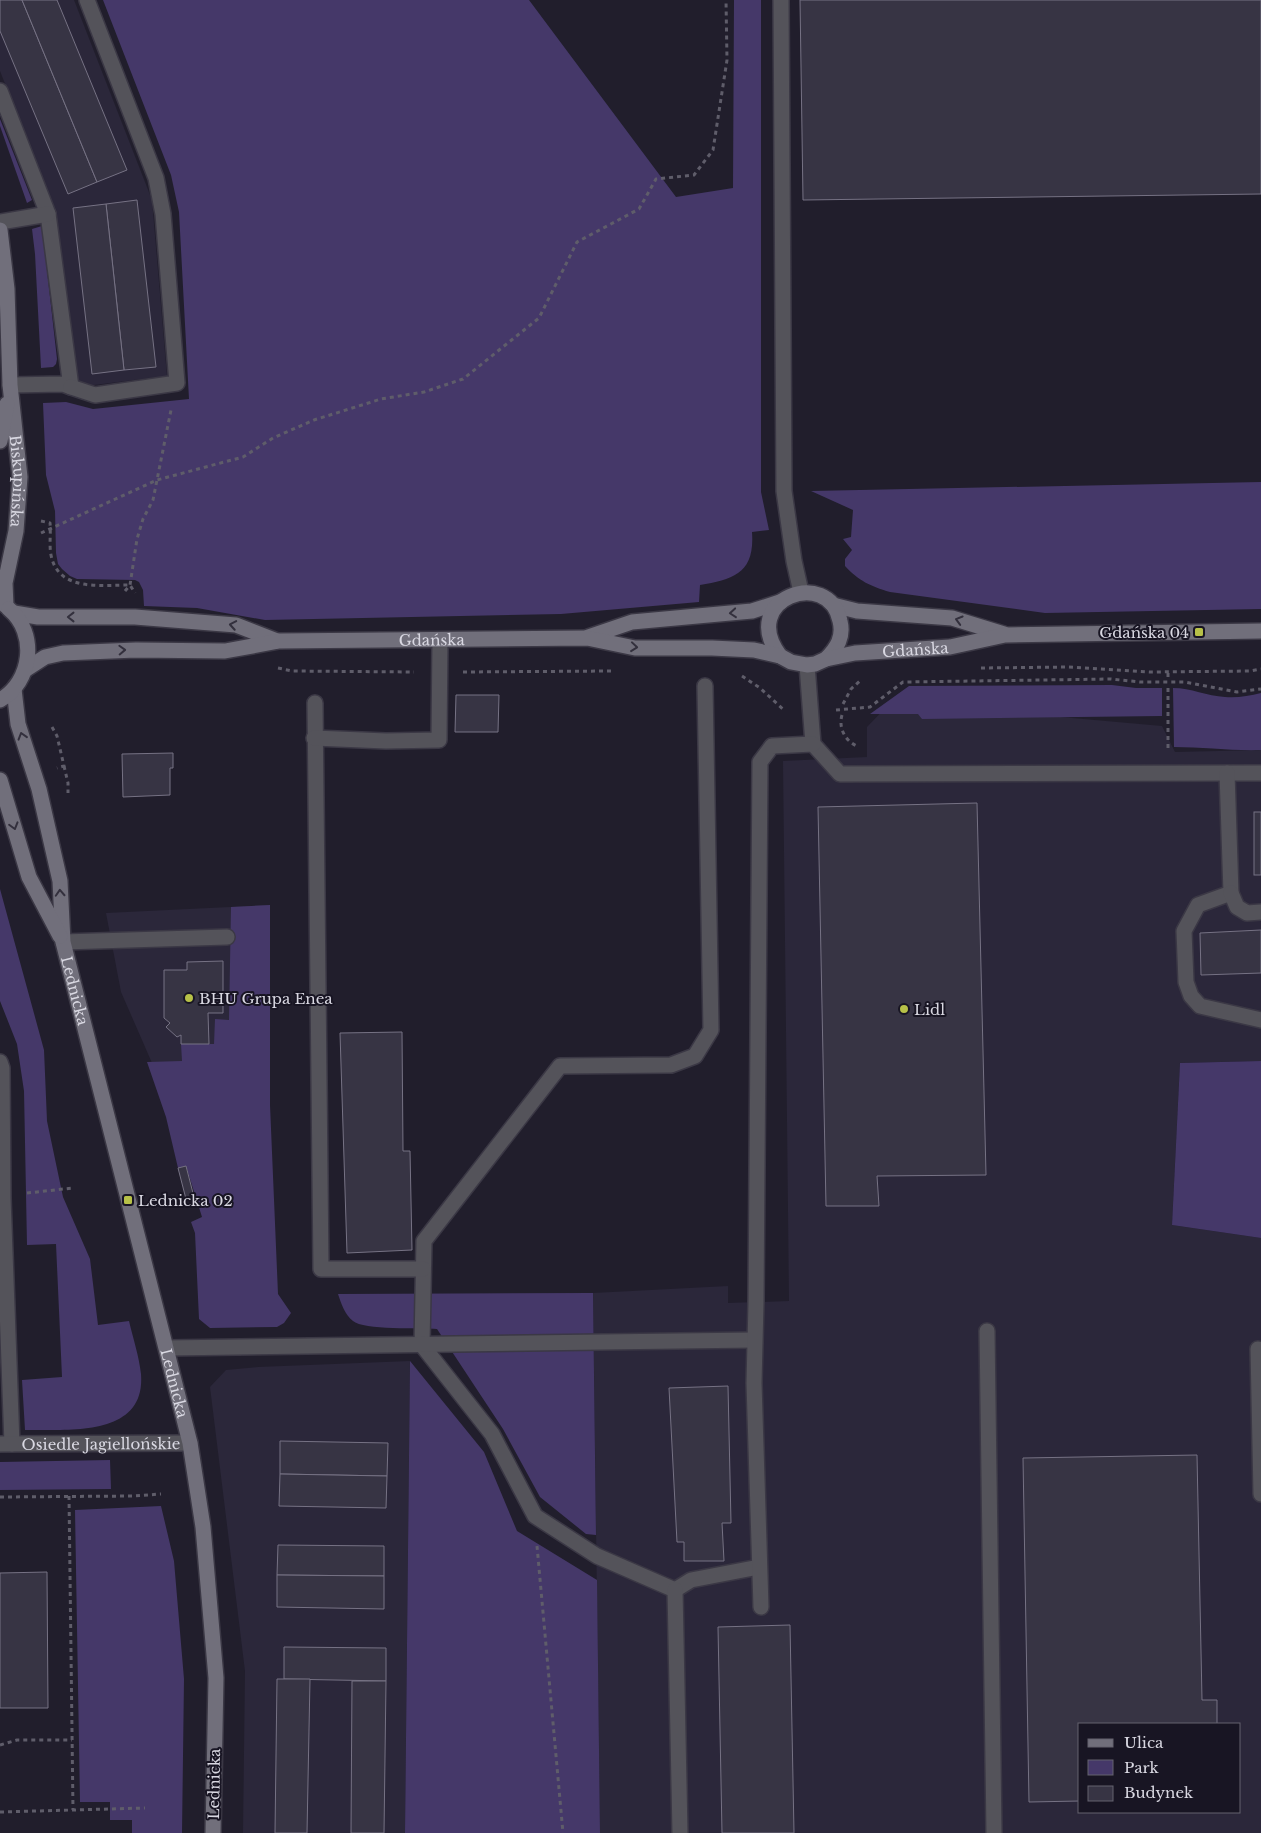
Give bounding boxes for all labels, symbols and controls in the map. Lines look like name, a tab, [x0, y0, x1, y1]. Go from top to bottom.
street label: Biskupińska	[6, 434, 29, 529]
one-way arrow	[729, 607, 737, 618]
one-way arrow	[66, 612, 74, 622]
one-way arrow	[955, 616, 963, 626]
one-way arrow	[228, 621, 237, 631]
place label: Gdańska 04	[1099, 623, 1189, 642]
marker: Gdańska 04	[1193, 626, 1205, 638]
street label: Gdańska	[399, 630, 466, 649]
street label: Gdańska	[882, 638, 950, 661]
one-way arrow	[631, 641, 639, 652]
one-way arrow	[118, 645, 126, 656]
one-way arrow	[17, 732, 27, 740]
one-way arrow	[9, 822, 19, 830]
one-way arrow	[55, 889, 66, 897]
street label: Lednicka	[57, 954, 93, 1028]
place label: BHU Grupa Enea	[199, 989, 333, 1008]
marker: BHU Grupa Enea	[183, 992, 195, 1004]
place label: Lidl	[914, 1000, 945, 1019]
marker: Lidl	[898, 1003, 910, 1015]
place label: Lednicka 02	[138, 1191, 233, 1210]
marker: Lednicka 02	[122, 1194, 134, 1206]
street label: Lednicka	[157, 1346, 193, 1420]
street label: Osiedle Jagiellońskie	[22, 1434, 180, 1453]
legend	[1078, 1723, 1241, 1813]
text: Ulica	[1124, 1733, 1164, 1752]
street label: Lednicka	[204, 1748, 224, 1819]
text: Park	[1124, 1758, 1160, 1777]
text: Budynek	[1124, 1783, 1194, 1802]

